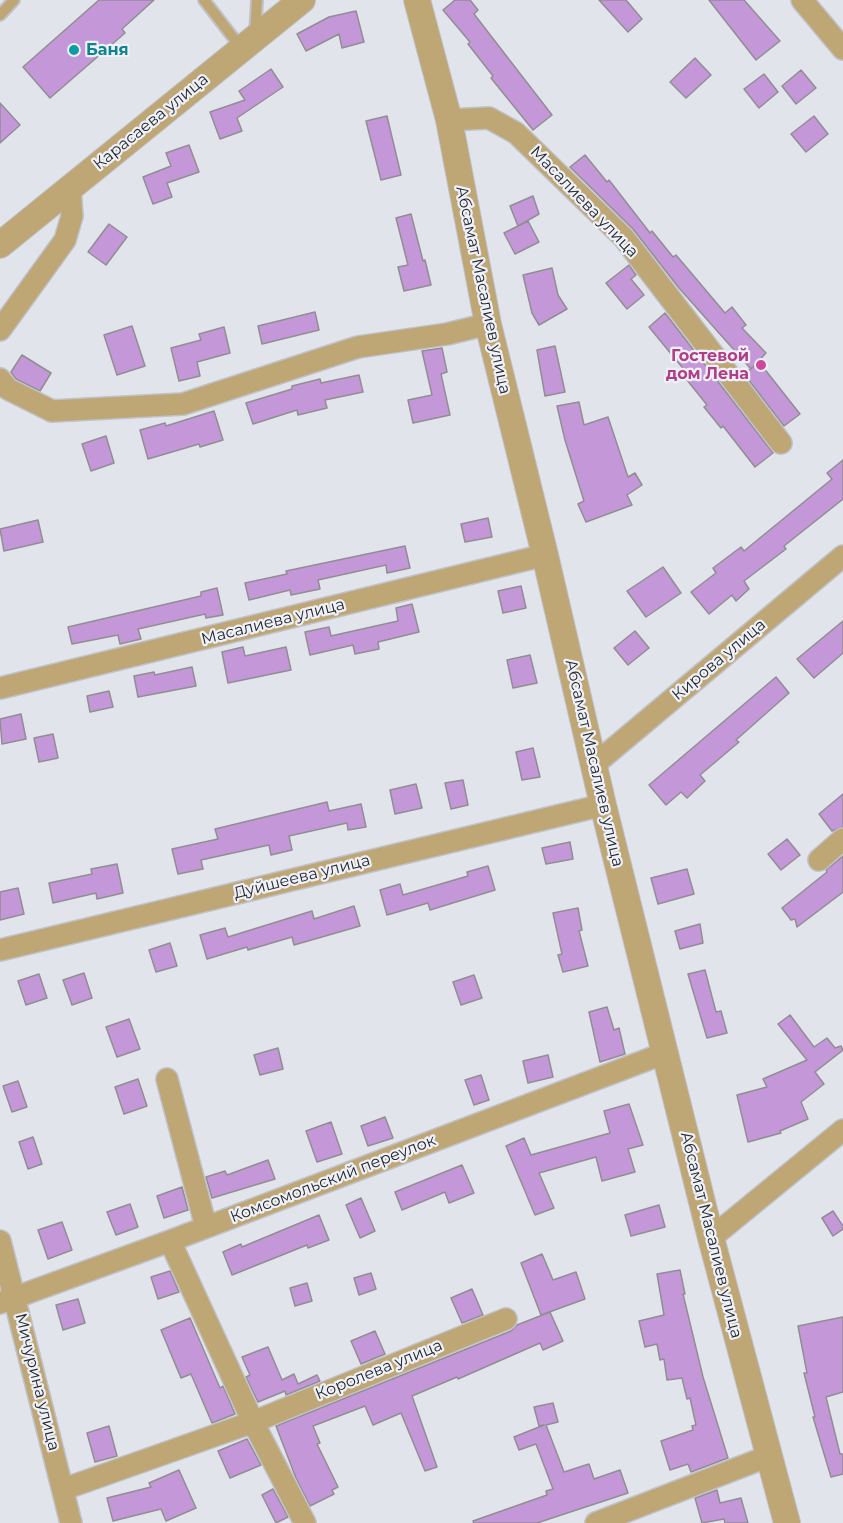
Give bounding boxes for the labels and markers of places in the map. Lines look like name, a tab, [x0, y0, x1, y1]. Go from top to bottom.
place label: Баня	[86, 40, 129, 60]
marker: Баня	[67, 43, 81, 57]
place label: Гостевой дом Лена	[666, 346, 749, 384]
marker: Гостевой дом Лена	[754, 358, 768, 372]

